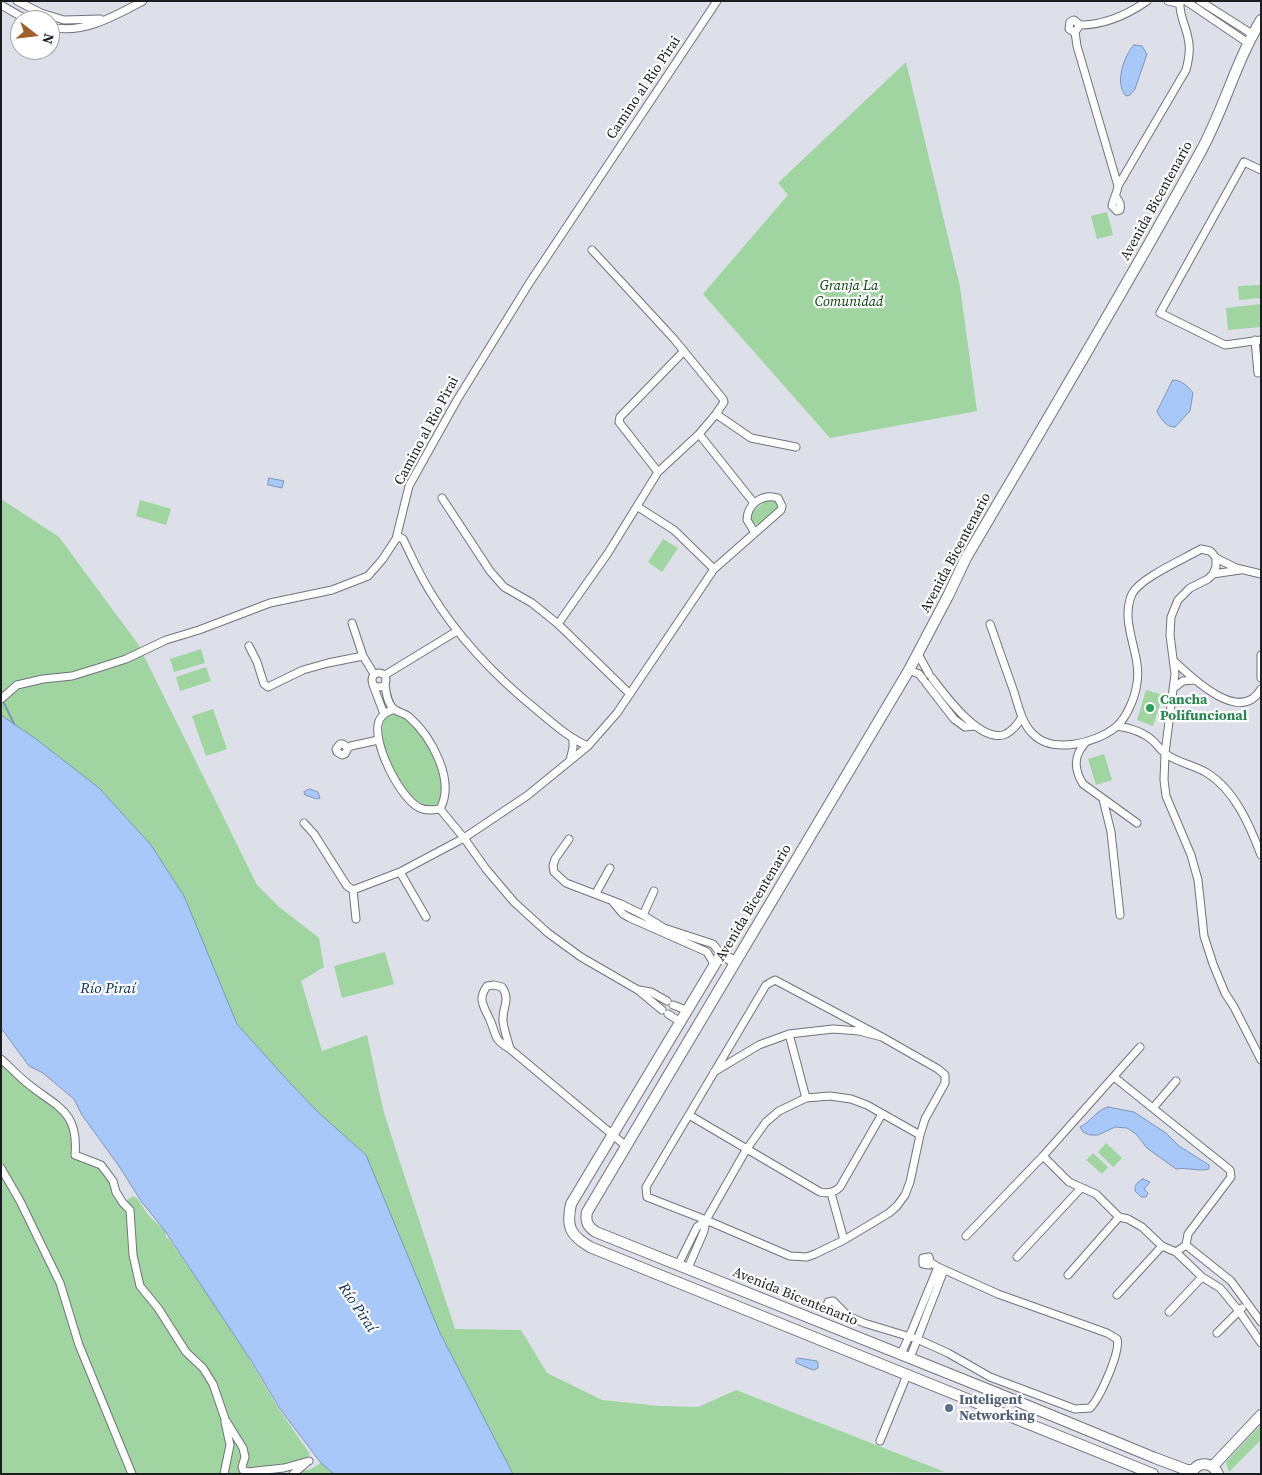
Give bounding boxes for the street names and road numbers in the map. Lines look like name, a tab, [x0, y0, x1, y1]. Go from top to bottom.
street label: Camino al Rio Pirai	[603, 33, 685, 143]
street label: Avenida Bicentenario	[1117, 139, 1197, 263]
street label: Camino al Rio Pirai	[391, 374, 463, 488]
street label: Avenida Bicentenario	[917, 490, 995, 616]
street label: Avenida Bicentenario	[712, 841, 796, 965]
street label: Avenida Bicentenario	[730, 1264, 860, 1330]

